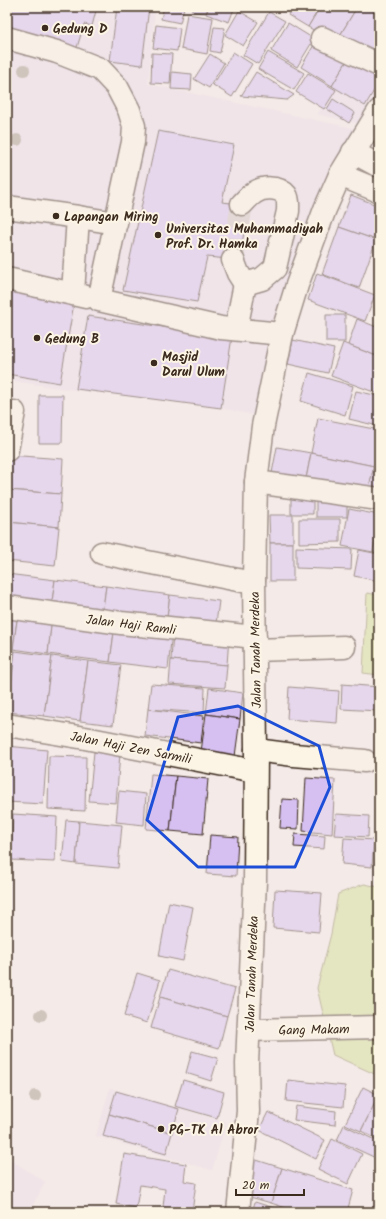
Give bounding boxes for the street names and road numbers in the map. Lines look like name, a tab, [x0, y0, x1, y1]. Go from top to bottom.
street label: Jalan Tanah Merdeka	[245, 591, 268, 709]
street label: Jalan Haji Ramli	[85, 610, 178, 642]
street label: Jalan Haji Zen Sarmili	[68, 726, 194, 771]
street label: Jalan Tanah Merdeka	[240, 915, 265, 1033]
street label: Gang Makam	[278, 1019, 350, 1042]

